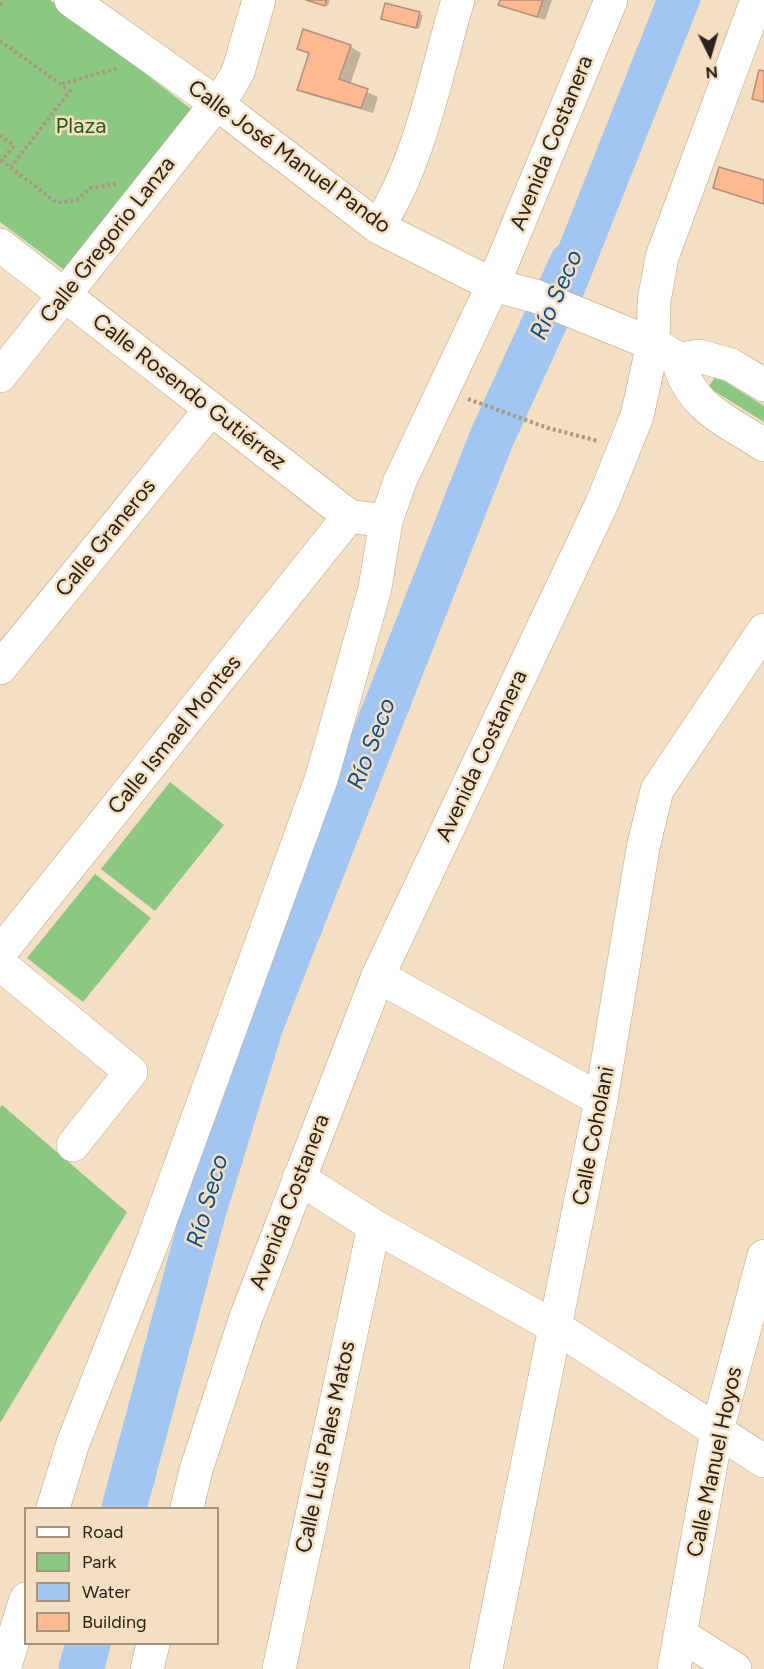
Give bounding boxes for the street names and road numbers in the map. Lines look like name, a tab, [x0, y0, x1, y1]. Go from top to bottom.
street label: Avenida Costanera	[505, 52, 599, 234]
street label: Calle José Manuel Pando	[182, 75, 396, 239]
street label: Calle Gregorio Lanza	[35, 152, 181, 328]
street label: Calle Rosendo Gutiérrez	[87, 308, 291, 476]
street label: Calle Graneros	[50, 474, 162, 602]
street label: Calle Ismael Montes	[103, 650, 247, 820]
street label: Avenida Costanera	[431, 666, 533, 846]
street label: Calle Coholani	[568, 1064, 620, 1208]
street label: Avenida Costanera	[244, 1110, 336, 1294]
street label: Calle Luis Pales Matos	[291, 1339, 361, 1555]
street label: Calle Manuel Hoyos	[682, 1364, 748, 1560]

